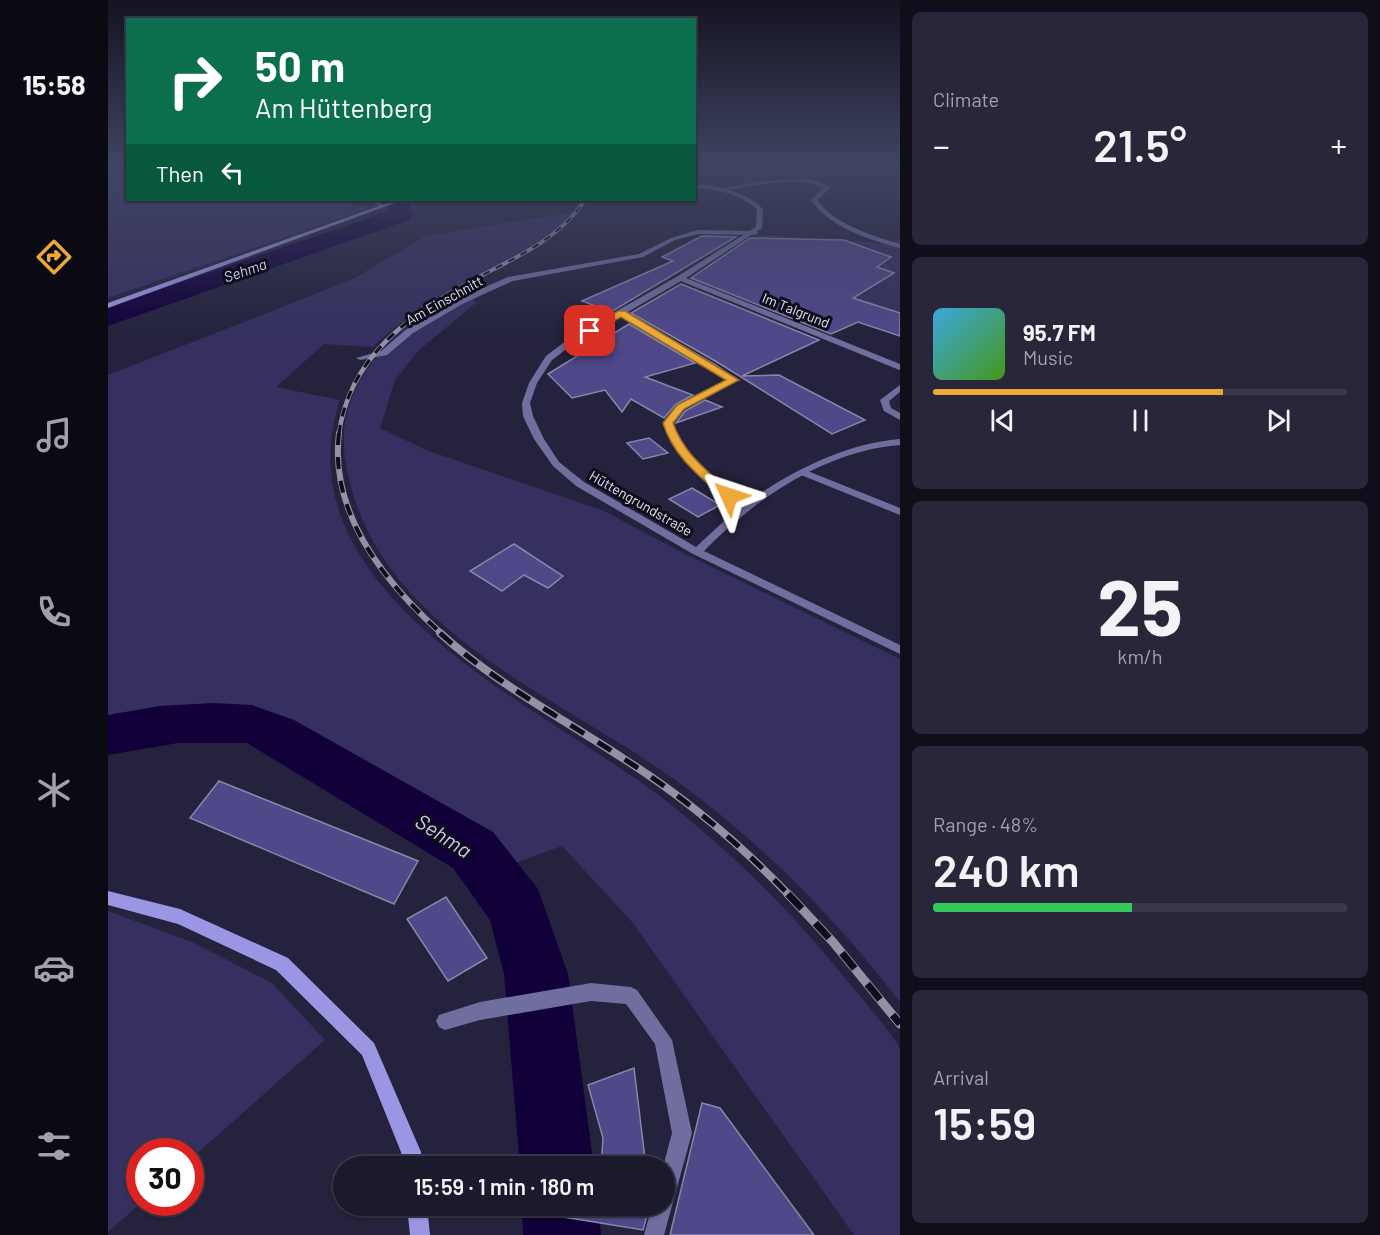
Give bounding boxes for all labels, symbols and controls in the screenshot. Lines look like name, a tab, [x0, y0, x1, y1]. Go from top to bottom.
text: 50 m	[255, 40, 345, 90]
icon: right	[156, 42, 234, 120]
text: 15:58	[22, 68, 86, 100]
text: Climate	[933, 87, 999, 111]
text: Am Hüttenberg	[255, 91, 432, 123]
text: 21.5°	[1093, 117, 1187, 171]
text: −	[933, 125, 950, 165]
text: +	[1330, 125, 1347, 165]
icon: left	[216, 156, 249, 189]
text: Then	[156, 160, 204, 186]
icon: directions	[33, 236, 75, 278]
water label: Sehma	[221, 254, 269, 286]
street label: Am Einschnitt	[403, 272, 485, 328]
street label: Im Talgrund	[760, 289, 832, 331]
pin	[564, 305, 615, 356]
icon: arrive	[573, 314, 606, 347]
text: 95.7 FM	[1023, 319, 1096, 345]
text: Music	[1023, 345, 1073, 369]
icon: previous	[986, 404, 1019, 437]
icon: pause	[1124, 404, 1157, 437]
icon: next	[1262, 404, 1295, 437]
icon: music	[33, 414, 75, 456]
position arrow	[697, 464, 761, 528]
street label: Hüttengrundstraße	[586, 467, 696, 539]
text: 25	[1097, 558, 1183, 652]
icon: phone	[33, 591, 75, 633]
text: km/h	[1117, 644, 1163, 668]
icon: climate	[33, 769, 75, 811]
water label: Sehma	[411, 808, 477, 862]
text: Range · 48%	[933, 812, 1038, 836]
text: 240 km	[933, 842, 1079, 896]
icon: car	[33, 947, 75, 989]
text: Arrival	[933, 1065, 989, 1089]
text: 15:59	[933, 1095, 1036, 1149]
icon: filters	[33, 1125, 75, 1167]
speed limit sign: 30	[126, 1138, 204, 1216]
text: 15:59 · 1 min · 180 m	[414, 1173, 594, 1199]

